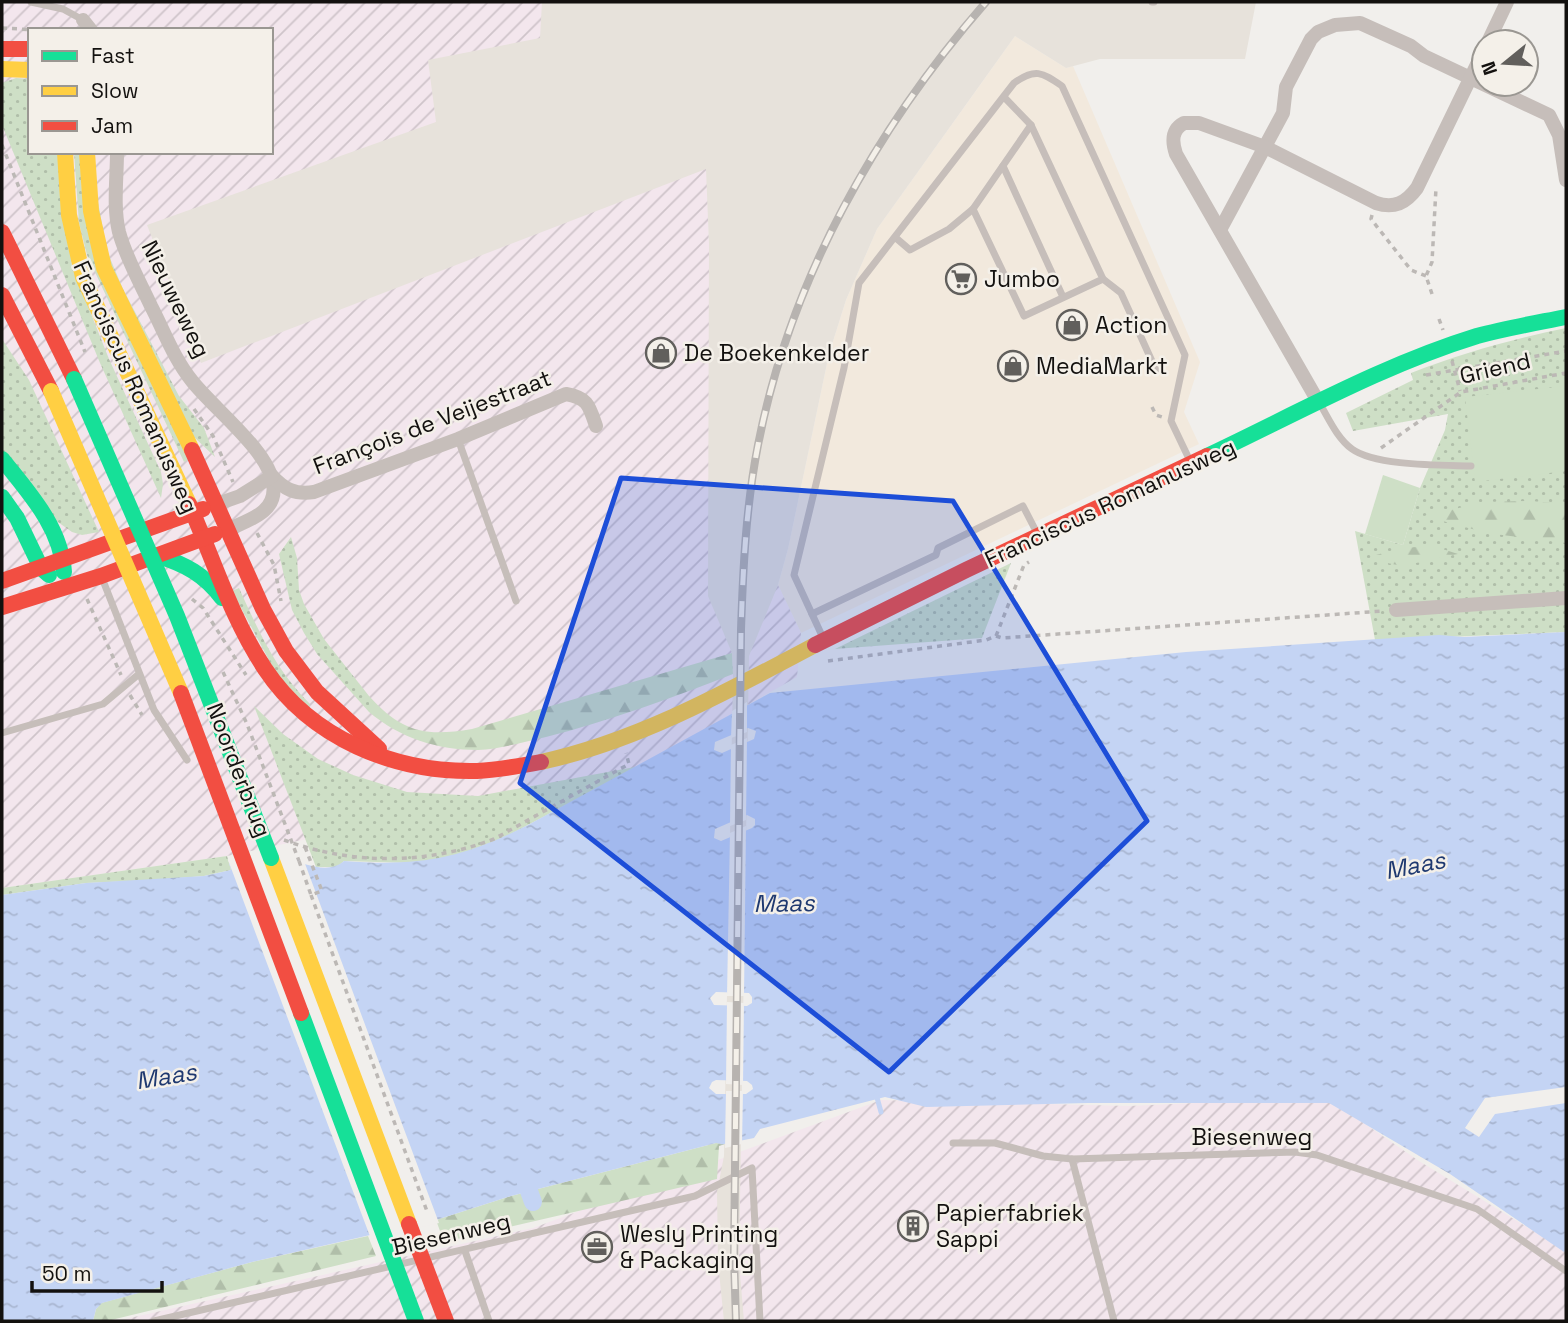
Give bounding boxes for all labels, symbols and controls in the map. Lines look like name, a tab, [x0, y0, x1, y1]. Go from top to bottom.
legend	[28, 28, 273, 154]
north arrow	[1470, 28, 1540, 98]
text: Fast	[91, 42, 135, 69]
text: N	[1475, 58, 1503, 78]
text: Slow	[91, 77, 139, 104]
text: Jam	[91, 112, 133, 139]
street label: Nieuweweg	[135, 235, 217, 363]
street label: Franciscus Romanusweg	[67, 256, 205, 518]
supermarket icon: Jumbo	[944, 262, 978, 296]
place label: Jumbo	[984, 264, 1060, 294]
shop icon: Action	[1055, 308, 1089, 342]
place label: Action	[1095, 310, 1167, 340]
shop icon: De Boekenkelder	[644, 336, 678, 370]
place label: De Boekenkelder	[684, 338, 869, 368]
street label: Griend	[1457, 345, 1533, 391]
shop icon: MediaMarkt	[996, 349, 1030, 383]
place label: MediaMarkt	[1036, 351, 1168, 381]
street label: François de Veijestraat	[309, 363, 555, 481]
street label: Franciscus Romanusweg	[980, 432, 1240, 574]
street label: Noorderbrug	[200, 699, 278, 841]
water label: Maas	[1382, 844, 1449, 886]
water label: Maas	[753, 887, 816, 919]
water label: Maas	[133, 1056, 200, 1096]
street label: Biesenweg	[1192, 1122, 1312, 1152]
place label: Papierfabriek Sappi	[936, 1198, 1084, 1254]
street label: Biesenweg	[389, 1206, 513, 1262]
building icon: Papierfabriek Sappi	[896, 1209, 930, 1243]
place label: Wesly Printing & Packaging	[620, 1219, 778, 1275]
office icon: Wesly Printing & Packaging	[580, 1230, 614, 1264]
scale bar	[32, 1250, 161, 1294]
text: 50 m	[42, 1260, 92, 1287]

